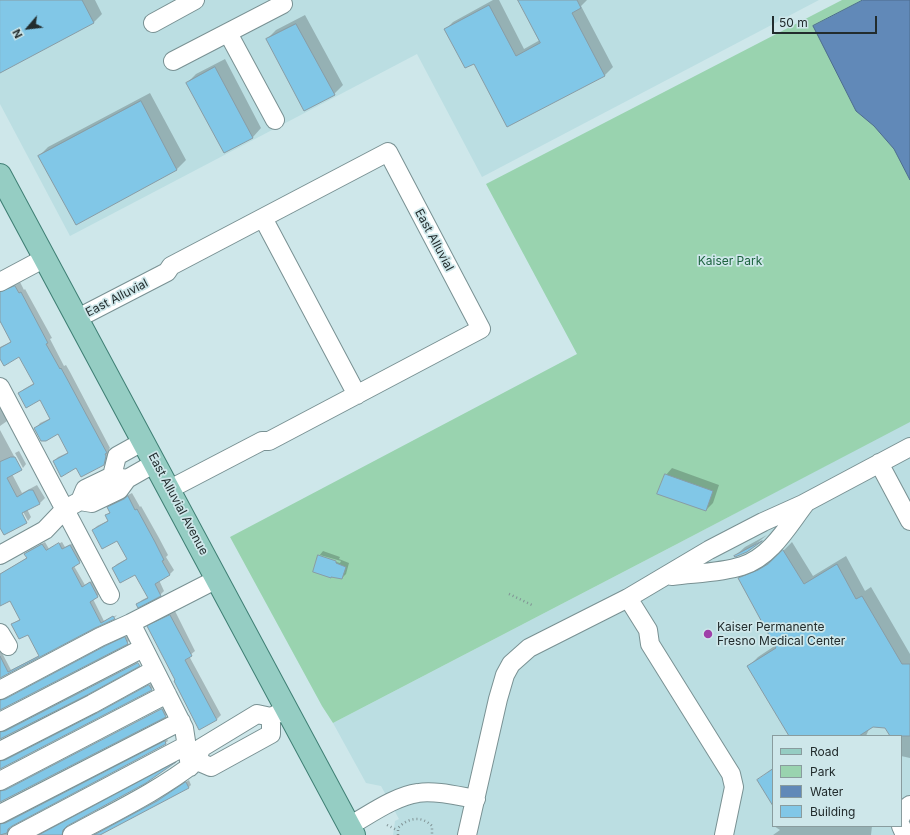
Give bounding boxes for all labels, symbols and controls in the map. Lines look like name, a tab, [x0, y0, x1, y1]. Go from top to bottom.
north arrow	[8, 8, 48, 48]
scale bar	[774, 8, 879, 34]
text: 50 m	[779, 15, 808, 30]
text: N	[9, 27, 26, 41]
street label: East Alluvial	[412, 207, 456, 273]
park label: Kaiser Park	[698, 254, 762, 268]
street label: East Alluvial	[83, 276, 151, 320]
street label: East Alluvial Avenue	[145, 450, 211, 558]
place label: Kaiser Permanente Fresno Medical Center	[717, 620, 845, 648]
marker: Kaiser Permanente Fresno Medical Center	[702, 628, 714, 640]
legend	[772, 735, 902, 827]
text: Road	[810, 744, 839, 759]
text: Park	[810, 764, 836, 779]
text: Water	[810, 784, 843, 799]
text: Building	[810, 804, 855, 819]

